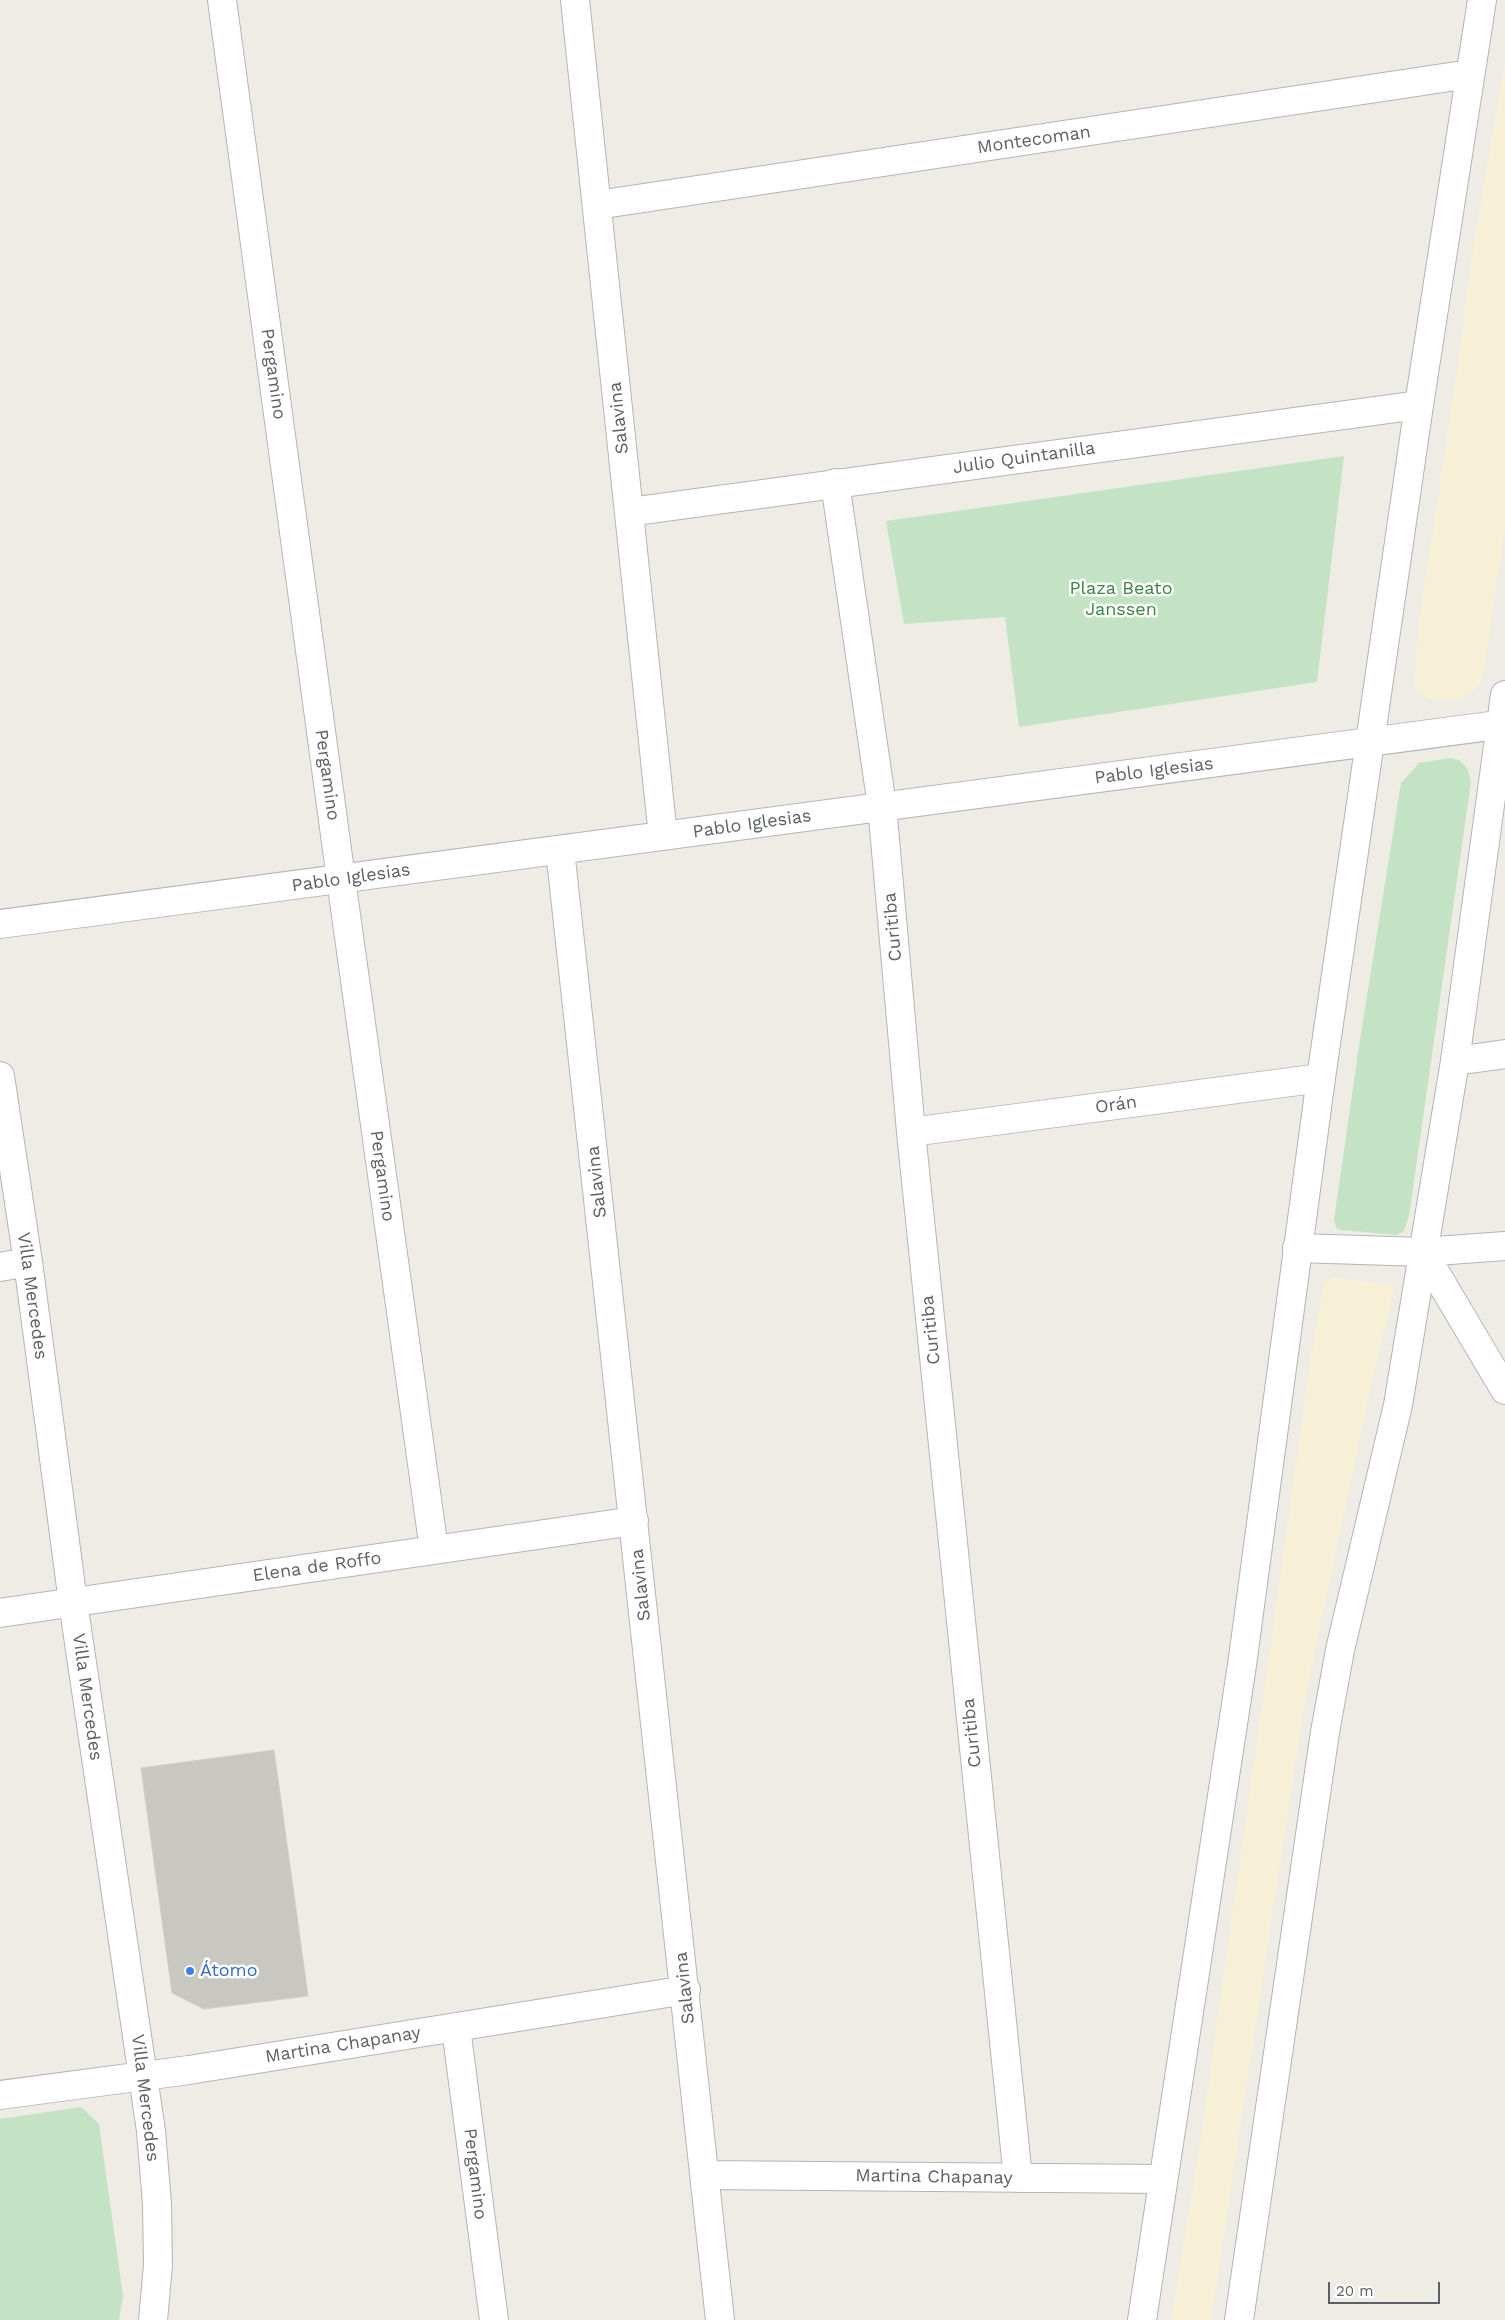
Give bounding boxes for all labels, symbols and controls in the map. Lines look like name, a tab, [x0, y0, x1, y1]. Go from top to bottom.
street label: Montecoman	[976, 121, 1092, 159]
street label: Pergamino	[256, 327, 290, 421]
street label: Salavina	[604, 381, 634, 455]
street label: Julio Quintanilla	[951, 437, 1097, 479]
park label: Plaza Beato Janssen	[1070, 578, 1172, 620]
street label: Pergamino	[310, 728, 344, 822]
street label: Pablo Iglesias	[1093, 753, 1215, 789]
street label: Pablo Iglesias	[691, 805, 813, 843]
street label: Pablo Iglesias	[290, 859, 412, 897]
street label: Curitiba	[879, 891, 907, 963]
street label: Orán	[1094, 1091, 1138, 1119]
street label: Pergamino	[365, 1129, 399, 1223]
street label: Salavina	[582, 1145, 612, 1219]
street label: Villa Mercedes	[12, 1231, 52, 1361]
street label: Curitiba	[917, 1294, 945, 1366]
street label: Elena de Roffo	[251, 1547, 383, 1587]
street label: Salavina	[626, 1548, 656, 1622]
street label: Villa Mercedes	[67, 1632, 107, 1762]
street label: Curitiba	[958, 1697, 986, 1769]
street label: Salavina	[670, 1951, 700, 2025]
place label: Átomo	[200, 1960, 258, 1982]
marker: Átomo	[184, 1965, 196, 1977]
street label: Martina Chapanay	[264, 2022, 422, 2068]
street label: Villa Mercedes	[126, 2033, 164, 2163]
street label: Pergamino	[459, 2127, 491, 2221]
street label: Martina Chapanay	[855, 2165, 1013, 2189]
scale bar	[1330, 2272, 1442, 2304]
text: 20 m	[1336, 2282, 1374, 2300]

